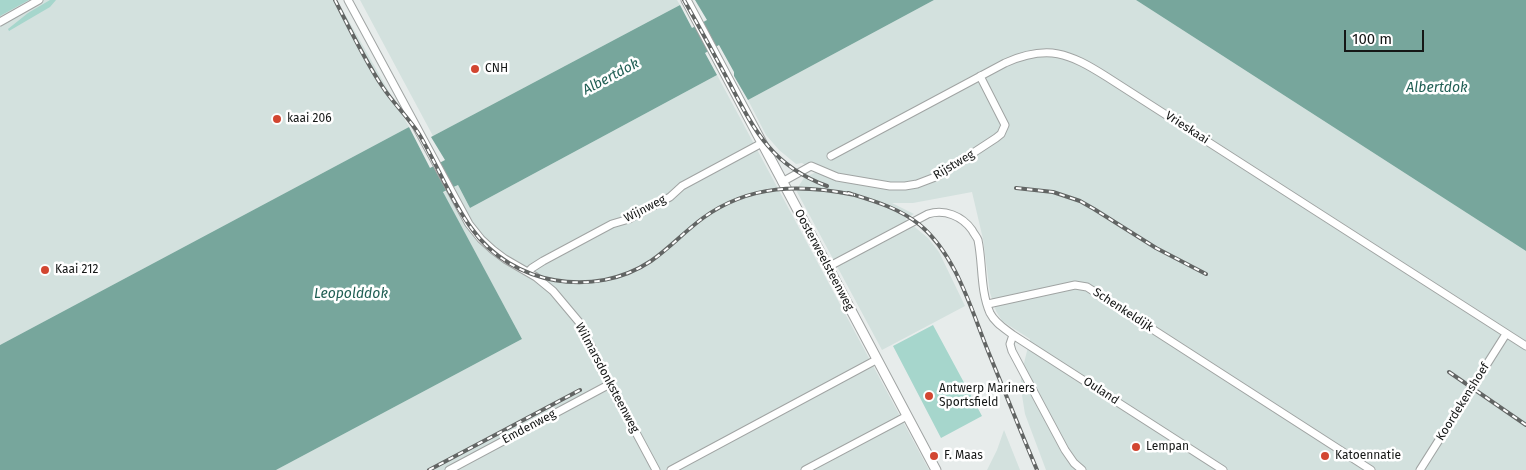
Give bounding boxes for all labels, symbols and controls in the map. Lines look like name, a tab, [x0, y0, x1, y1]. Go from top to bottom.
scale bar	[1346, 20, 1426, 52]
text: 100 m	[1352, 30, 1392, 48]
water label: Albertdok	[580, 55, 642, 99]
place label: CNH	[485, 62, 508, 76]
marker: CNH	[469, 63, 481, 75]
water label: Albertdok	[1406, 80, 1468, 96]
street label: Vrieskaai	[1163, 109, 1211, 147]
place label: kaai 206	[287, 112, 332, 126]
marker: kaai 206	[271, 113, 283, 125]
street label: Rijstweg	[931, 147, 977, 183]
street label: Wijnweg	[622, 192, 668, 226]
street label: Oosterweelsteenweg	[791, 207, 857, 313]
place label: Kaai 212	[55, 263, 98, 277]
marker: Kaai 212	[39, 264, 51, 276]
street label: Schenkeldijk	[1090, 285, 1156, 335]
water label: Leopolddok	[314, 286, 388, 302]
street label: Wilmarsdonksteenweg	[572, 321, 642, 435]
street label: Koordekenshoef	[1433, 361, 1493, 443]
street label: Ouland	[1081, 374, 1121, 408]
place label: Antwerp Mariners Sportsfield	[939, 382, 1035, 410]
marker: Antwerp Mariners Sportsfield	[923, 390, 935, 402]
street label: Emdenweg	[500, 407, 558, 447]
place label: Lempan	[1146, 440, 1189, 454]
marker: Lempan	[1130, 441, 1142, 453]
place label: F. Maas	[944, 449, 983, 463]
place label: Katoennatie	[1335, 449, 1401, 463]
marker: F. Maas	[928, 450, 940, 462]
marker: Katoennatie	[1319, 450, 1331, 462]

